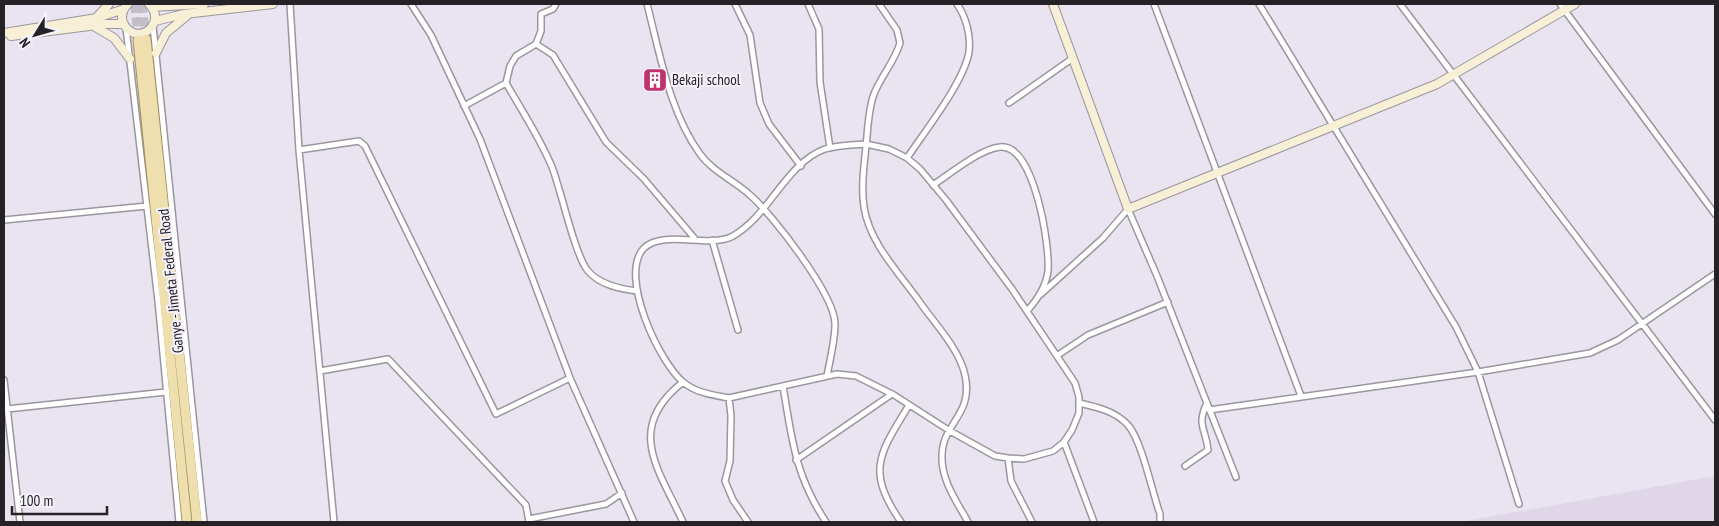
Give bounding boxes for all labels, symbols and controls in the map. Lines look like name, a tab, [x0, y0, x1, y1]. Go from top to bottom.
north arrow	[10, 10, 60, 60]
text: N	[15, 34, 34, 51]
building icon: Bekaji school	[642, 67, 668, 93]
place label: Bekaji school	[672, 70, 741, 89]
street label: Ganye - Jimeta Federal Road	[153, 208, 188, 354]
scale bar	[12, 484, 108, 516]
text: 100 m	[20, 491, 53, 510]

